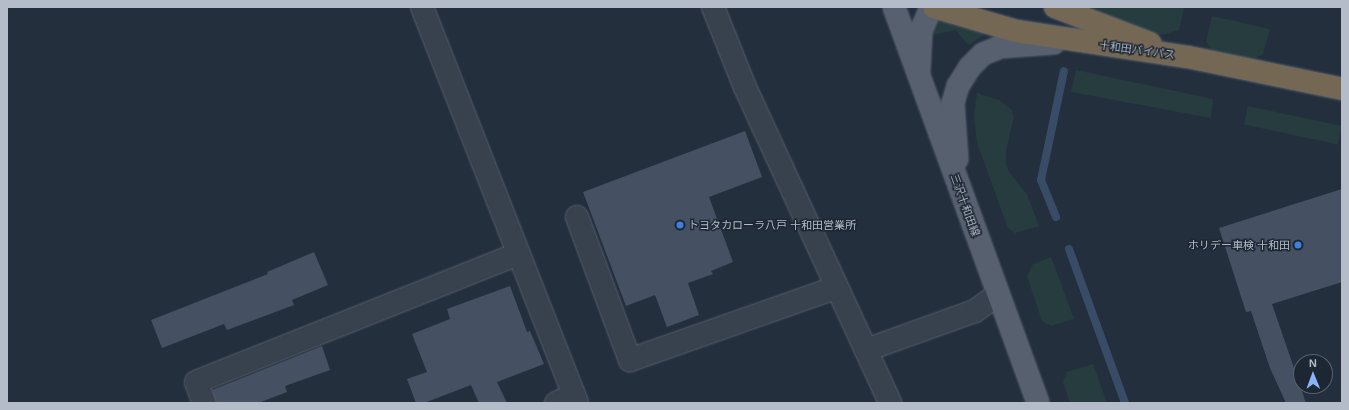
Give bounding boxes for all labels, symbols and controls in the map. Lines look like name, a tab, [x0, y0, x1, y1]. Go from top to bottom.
street label: 十和田バイパス	[1098, 38, 1176, 62]
street label: 三沢十和田線	[948, 172, 982, 238]
place label: トヨタカローラ八戸 十和田営業所	[688, 218, 856, 232]
marker: トヨタカローラ八戸 十和田営業所	[675, 220, 685, 230]
place label: ホリデー車検 十和田	[1188, 238, 1290, 252]
marker: ホリデー車検 十和田	[1293, 240, 1303, 250]
north arrow	[1293, 354, 1333, 394]
text: N	[1309, 357, 1317, 369]

